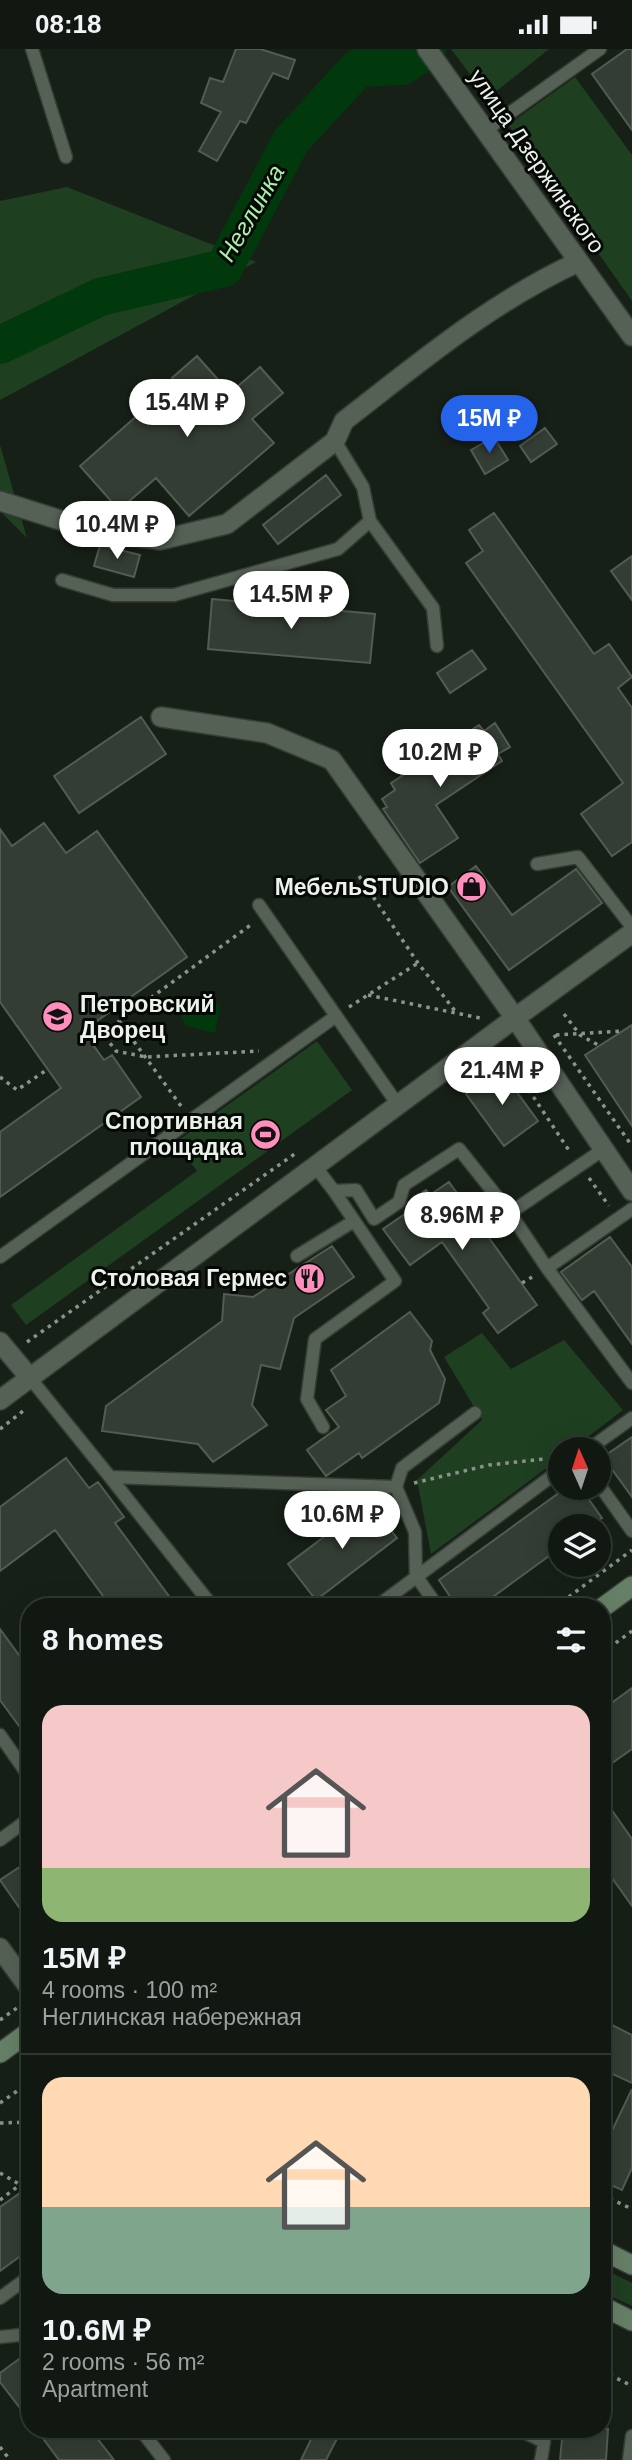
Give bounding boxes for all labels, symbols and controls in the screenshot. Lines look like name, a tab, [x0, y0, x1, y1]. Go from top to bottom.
text: 08:18	[35, 9, 102, 39]
street label: улица Дзержинского	[464, 64, 610, 258]
water label: Неглинка	[213, 160, 289, 266]
pin: 15.4M ₽	[122, 379, 252, 439]
text: 15.4M ₽	[145, 389, 229, 415]
pin: 15M ₽	[440, 395, 538, 455]
text: 15M ₽	[457, 405, 521, 431]
pin: 10.4M ₽	[52, 501, 182, 561]
text: 10.4M ₽	[75, 511, 159, 537]
pin: 14.5M ₽	[226, 571, 356, 631]
text: 14.5M ₽	[249, 581, 333, 607]
pin: 10.2M ₽	[375, 729, 505, 789]
text: 10.2M ₽	[398, 739, 482, 765]
shop icon: МебельSTUDIO	[455, 870, 489, 904]
place label: МебельSTUDIO	[275, 874, 449, 900]
place label: Петровский Дворец	[80, 991, 215, 1043]
school or university icon: Петровский Дворец	[40, 1000, 74, 1034]
pin: 21.4M ₽	[437, 1047, 567, 1107]
text: 21.4M ₽	[460, 1057, 544, 1083]
place label: Спортивная площадка	[105, 1108, 243, 1160]
sports icon: Спортивная площадка	[249, 1117, 283, 1151]
pin: 8.96M ₽	[397, 1193, 527, 1252]
text: 8.96M ₽	[420, 1202, 504, 1228]
restaurant icon: Столовая Гермес	[293, 1261, 327, 1295]
place label: Столовая Гермес	[90, 1265, 287, 1291]
north arrow	[548, 1437, 611, 1500]
map controls	[548, 1437, 611, 1577]
pin: 10.6M ₽	[277, 1491, 407, 1551]
text: 10.6M ₽	[300, 1501, 384, 1527]
button: layers	[548, 1514, 611, 1577]
icon: filters	[552, 1621, 590, 1659]
text: 8 homes	[42, 1623, 164, 1656]
icon: home	[253, 1750, 379, 1876]
text: 15M ₽	[42, 1941, 126, 1974]
text: 4 rooms · 100 m²	[42, 1977, 217, 2003]
text: Неглинская набережная	[42, 2004, 302, 2030]
icon: home	[253, 2122, 379, 2248]
text: 10.6M ₽	[42, 2313, 151, 2346]
text: 2 rooms · 56 m²	[42, 2349, 204, 2375]
text: Apartment	[42, 2376, 148, 2402]

